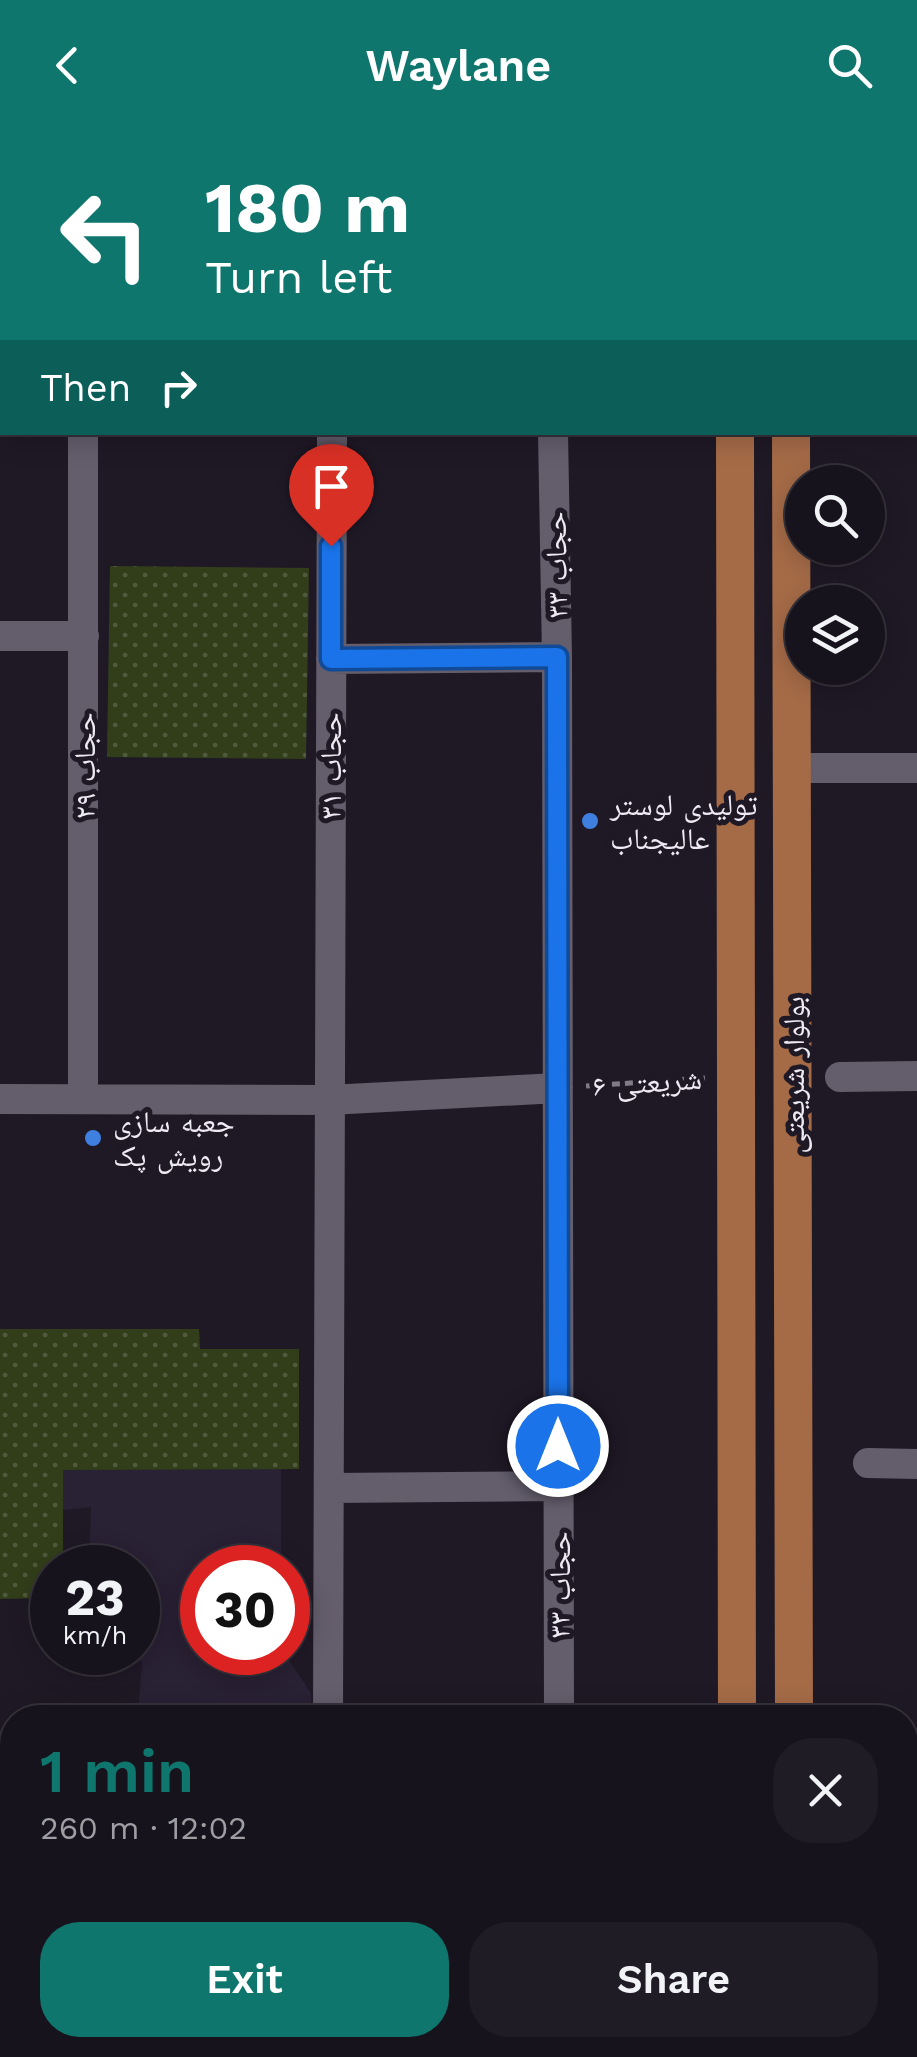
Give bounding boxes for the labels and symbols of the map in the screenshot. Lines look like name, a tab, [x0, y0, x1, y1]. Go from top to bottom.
pin	[289, 444, 374, 547]
street label: حجاب ۳۳	[538, 511, 574, 619]
street label: حجاب ۲۹	[67, 713, 102, 820]
street label: حجاب ۳۱	[313, 713, 348, 820]
place label: تولیدی لوستر عالیجناب	[609, 787, 758, 856]
marker: تولیدی لوستر عالیجناب	[579, 810, 601, 832]
street label: بولوار شریعتی	[776, 996, 812, 1154]
street label: شریعتی ۶	[591, 1061, 703, 1104]
place label: جعبه سازی رویش پک	[113, 1104, 235, 1174]
marker: جعبه سازی رویش پک	[82, 1127, 104, 1149]
position arrow	[506, 1394, 610, 1498]
street label: حجاب ۳۳	[542, 1532, 577, 1639]
speed limit sign: 30	[180, 1545, 310, 1675]

